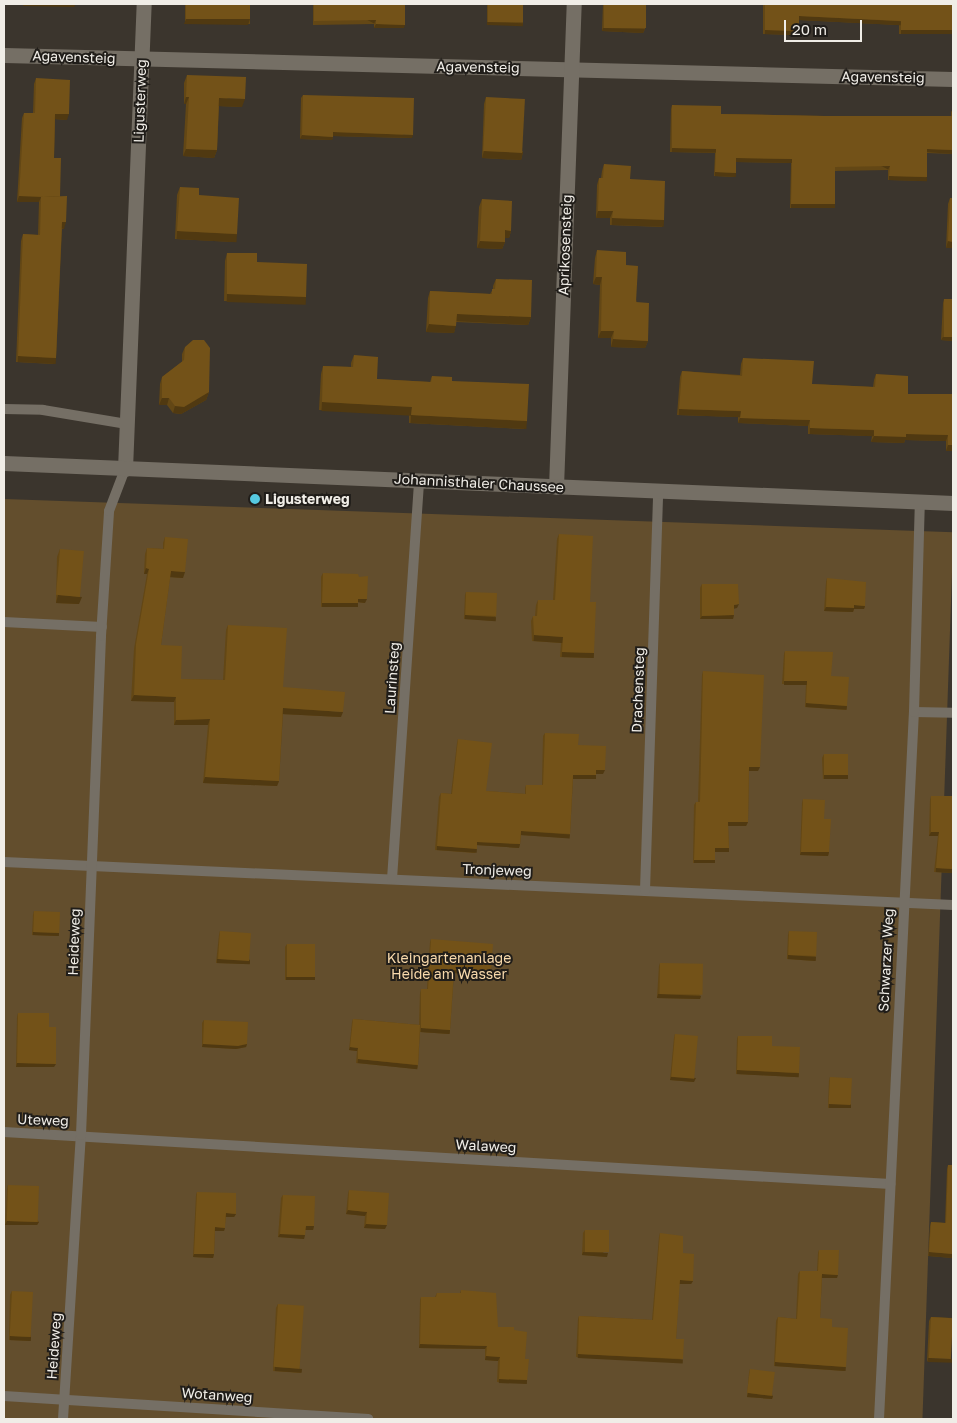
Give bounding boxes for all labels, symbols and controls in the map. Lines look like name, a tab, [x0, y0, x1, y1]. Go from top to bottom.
scale bar	[787, 10, 864, 42]
text: 20 m	[792, 20, 827, 38]
street label: Agavensteig	[32, 47, 116, 67]
street label: Agavensteig	[436, 58, 520, 76]
street label: Ligusterweg	[130, 59, 150, 143]
street label: Agavensteig	[841, 68, 925, 86]
street label: Aprikosensteig	[555, 194, 575, 296]
street label: Johannisthaler Chaussee	[394, 470, 564, 496]
place label: Ligusterweg	[265, 491, 350, 507]
marker: Ligusterweg	[249, 493, 261, 505]
street label: Laurinsteg	[381, 641, 403, 715]
street label: Drachensteg	[628, 647, 648, 733]
street label: Tronjeweg	[462, 860, 532, 880]
street label: Heideweg	[64, 908, 84, 976]
street label: Schwarzer Weg	[875, 908, 897, 1012]
park label: Kleingartenanlage Heide am Wasser	[387, 950, 511, 982]
street label: Uteweg	[17, 1111, 69, 1129]
street label: Walaweg	[455, 1136, 517, 1156]
street label: Heideweg	[43, 1312, 65, 1380]
street label: Wotanweg	[181, 1384, 253, 1406]

